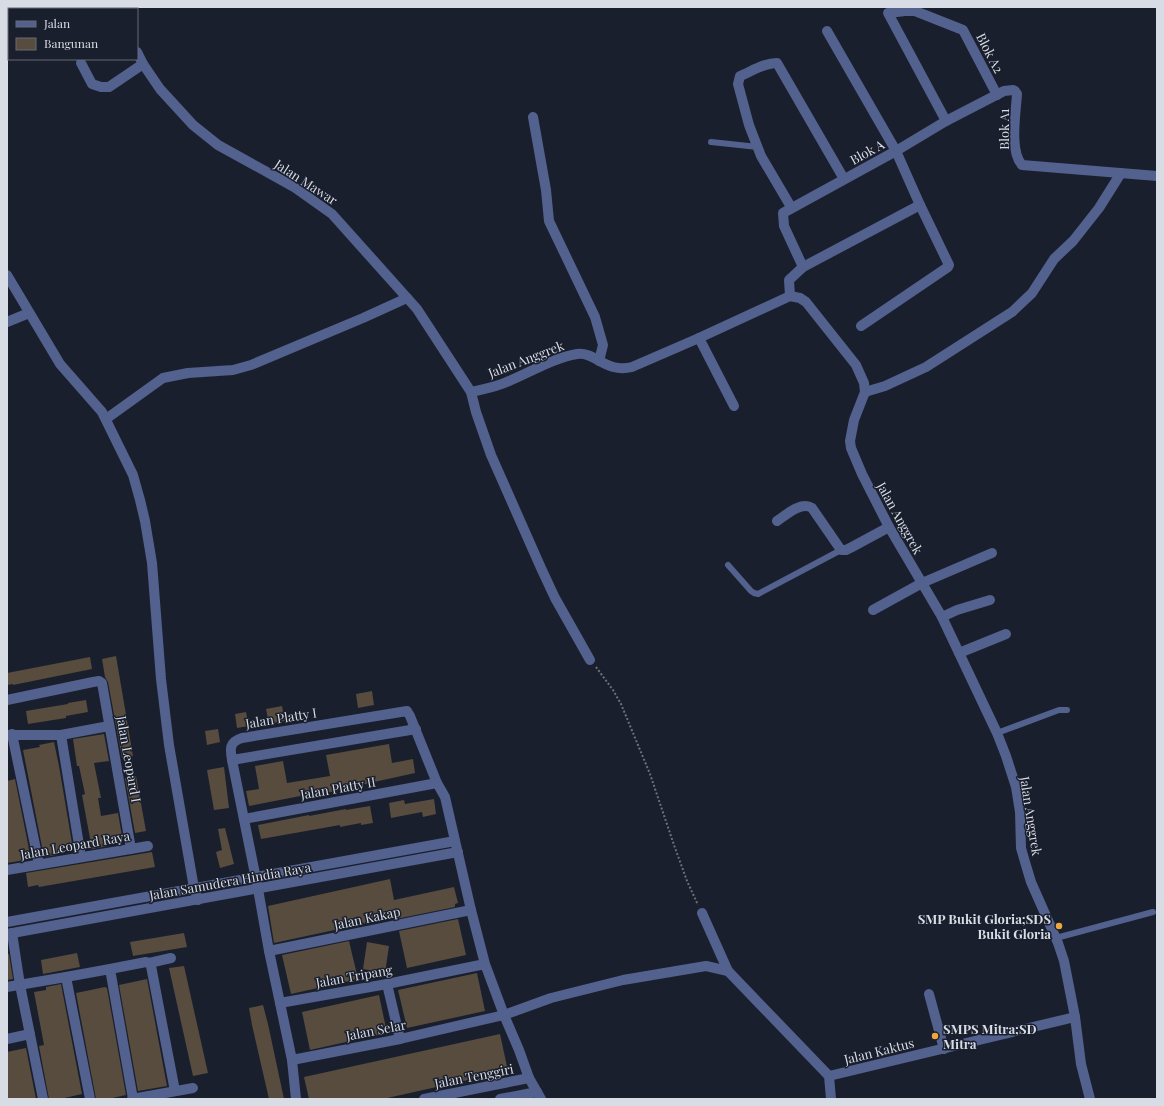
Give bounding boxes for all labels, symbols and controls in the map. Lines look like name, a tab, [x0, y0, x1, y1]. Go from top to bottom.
legend	[8, 8, 138, 60]
text: Jalan	[43, 15, 70, 31]
street label: Blok A2	[973, 30, 1008, 76]
text: Bangunan	[44, 35, 98, 51]
street label: Blok A1	[995, 108, 1012, 150]
street label: Blok A	[847, 135, 888, 168]
street label: Jalan Mawar	[271, 154, 341, 208]
street label: Jalan Anggrek	[485, 336, 567, 381]
street label: Jalan Anggrek	[873, 478, 928, 558]
street label: Jalan Platty I	[243, 703, 318, 732]
street label: Jalan Leopard I	[113, 713, 145, 804]
street label: Jalan Platty II	[298, 773, 377, 803]
street label: Jalan Anggrek	[1017, 774, 1046, 858]
street label: Jalan Leopard Raya	[18, 826, 132, 863]
street label: Jalan Samudera Hindia Raya	[147, 858, 313, 903]
street label: Jalan Kakap	[331, 902, 402, 933]
place label: SMP Bukit Gloria;SDS Bukit Gloria	[918, 910, 1051, 942]
marker: SMP Bukit Gloria;SDS Bukit Gloria	[1054, 921, 1064, 931]
street label: Jalan Tripang	[313, 960, 394, 991]
street label: Jalan Selar	[343, 1015, 408, 1044]
place label: SMPS Mitra;SD Mitra	[943, 1020, 1037, 1052]
marker: SMPS Mitra;SD Mitra	[930, 1031, 940, 1041]
street label: Jalan Kaktus	[841, 1034, 916, 1068]
street label: Jalan Tenggiri	[432, 1059, 515, 1092]

